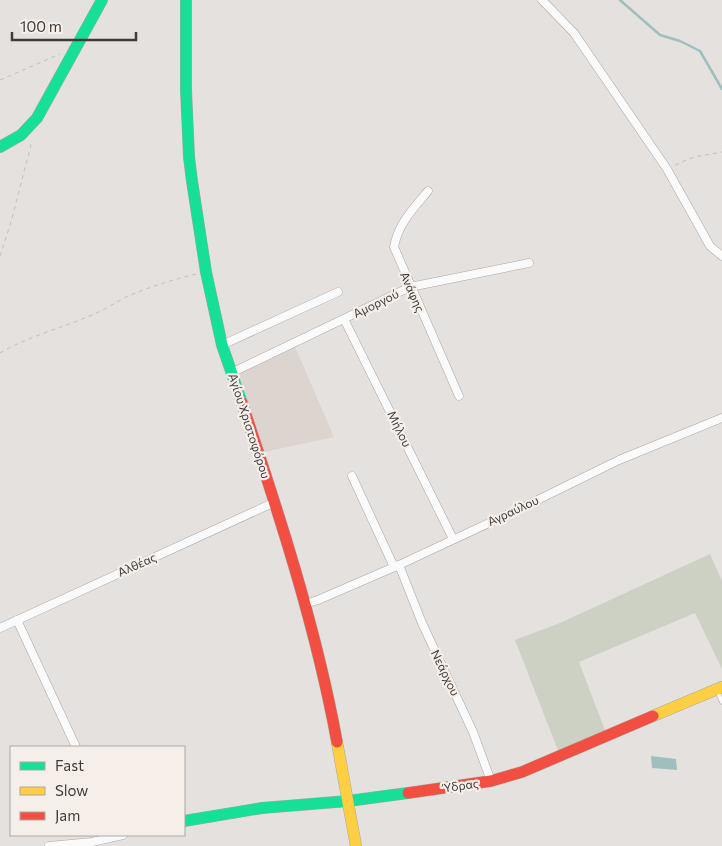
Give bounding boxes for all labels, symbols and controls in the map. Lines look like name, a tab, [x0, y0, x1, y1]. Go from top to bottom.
scale bar	[12, 10, 136, 42]
text: 100 m	[20, 17, 62, 35]
street label: Ανάφης	[398, 269, 428, 314]
street label: Αμοργού	[350, 286, 401, 320]
street label: Αγίου Χριστοφόρου	[226, 371, 274, 480]
street label: Μήλου	[385, 408, 415, 449]
street label: Αγραύλου	[485, 492, 541, 528]
street label: Αλθέας	[115, 549, 158, 579]
street label: Νεάρχου	[429, 647, 463, 698]
legend	[10, 746, 185, 836]
text: Fast	[55, 756, 84, 774]
street label: Ύδρας	[440, 776, 479, 795]
text: Slow	[55, 781, 88, 799]
text: Jam	[55, 806, 80, 824]

